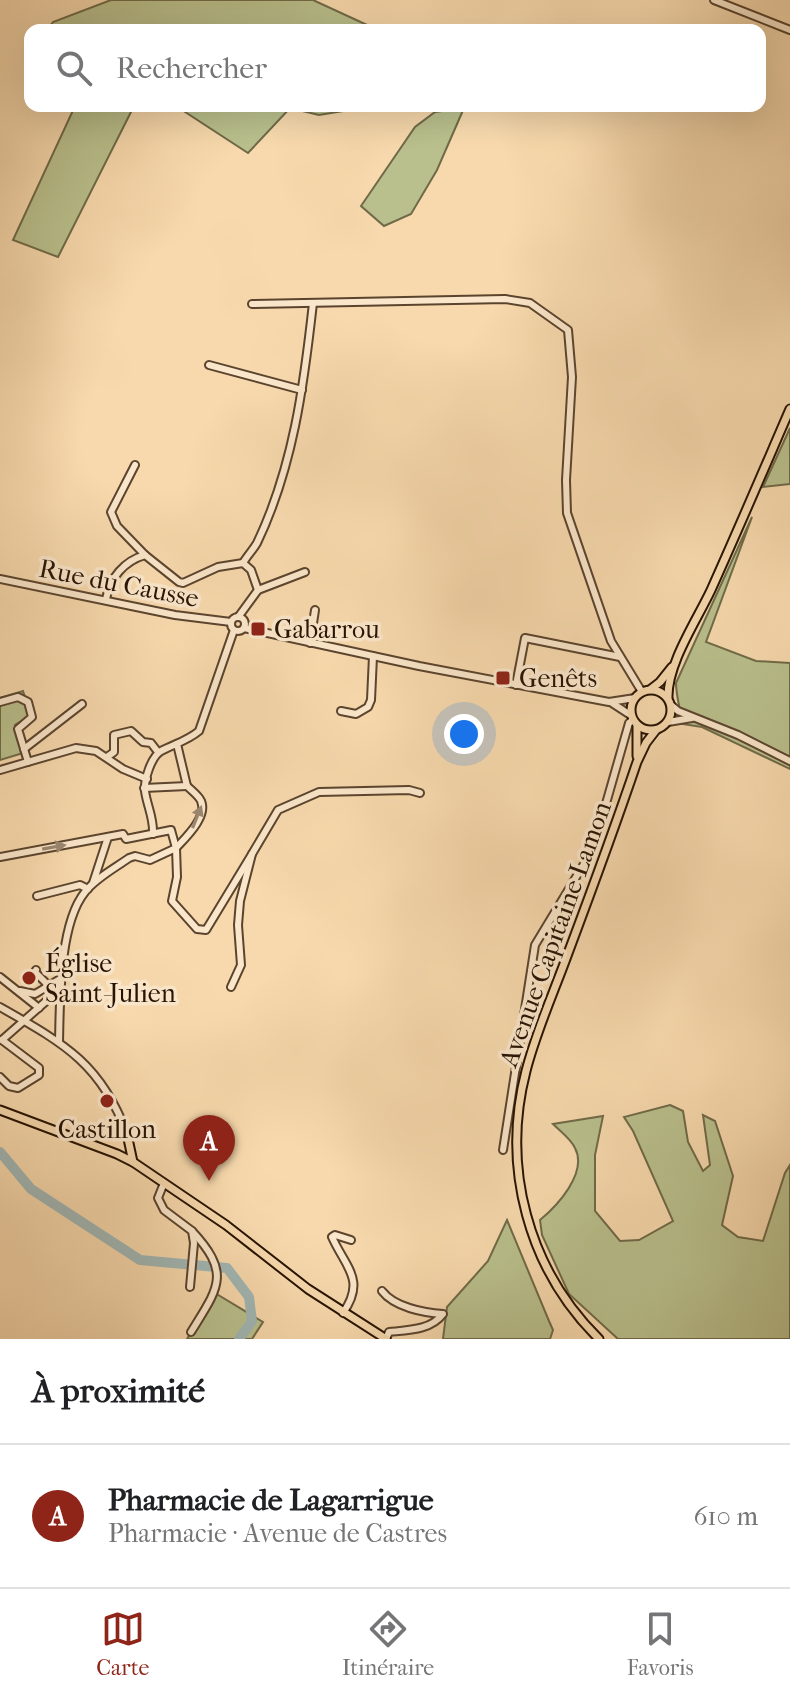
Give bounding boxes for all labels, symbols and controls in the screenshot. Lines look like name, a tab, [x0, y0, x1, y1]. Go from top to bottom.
search box	[24, 24, 766, 112]
icon: search	[52, 46, 96, 90]
text: Rechercher	[116, 51, 267, 86]
street label: Rue du Causse	[36, 553, 202, 614]
place label: Gabarrou	[274, 614, 380, 645]
marker: Gabarrou	[249, 620, 267, 638]
place label: Genêts	[519, 663, 597, 694]
marker: Genêts	[494, 669, 512, 687]
your location	[444, 714, 484, 754]
street label: Avenue Capitaine Lamon	[493, 797, 618, 1072]
one-way arrow	[191, 805, 204, 829]
one-way arrow	[42, 840, 67, 852]
place label: Église Saint-Julien	[45, 947, 176, 1009]
marker: Église Saint-Julien	[20, 969, 38, 987]
marker: Castillon	[98, 1092, 116, 1110]
place label: Castillon	[58, 1114, 156, 1145]
pin: A	[183, 1115, 235, 1181]
text: À proximité	[32, 1371, 205, 1411]
text: Pharmacie de Lagarrigue	[108, 1483, 434, 1518]
text: A	[50, 1501, 66, 1532]
text: 610 m	[693, 1501, 758, 1532]
text: Pharmacie · Avenue de Castres	[108, 1518, 447, 1549]
tab: Carte	[96, 1607, 149, 1681]
tab: Itinéraire	[342, 1607, 434, 1681]
tab: Favoris	[627, 1607, 694, 1681]

